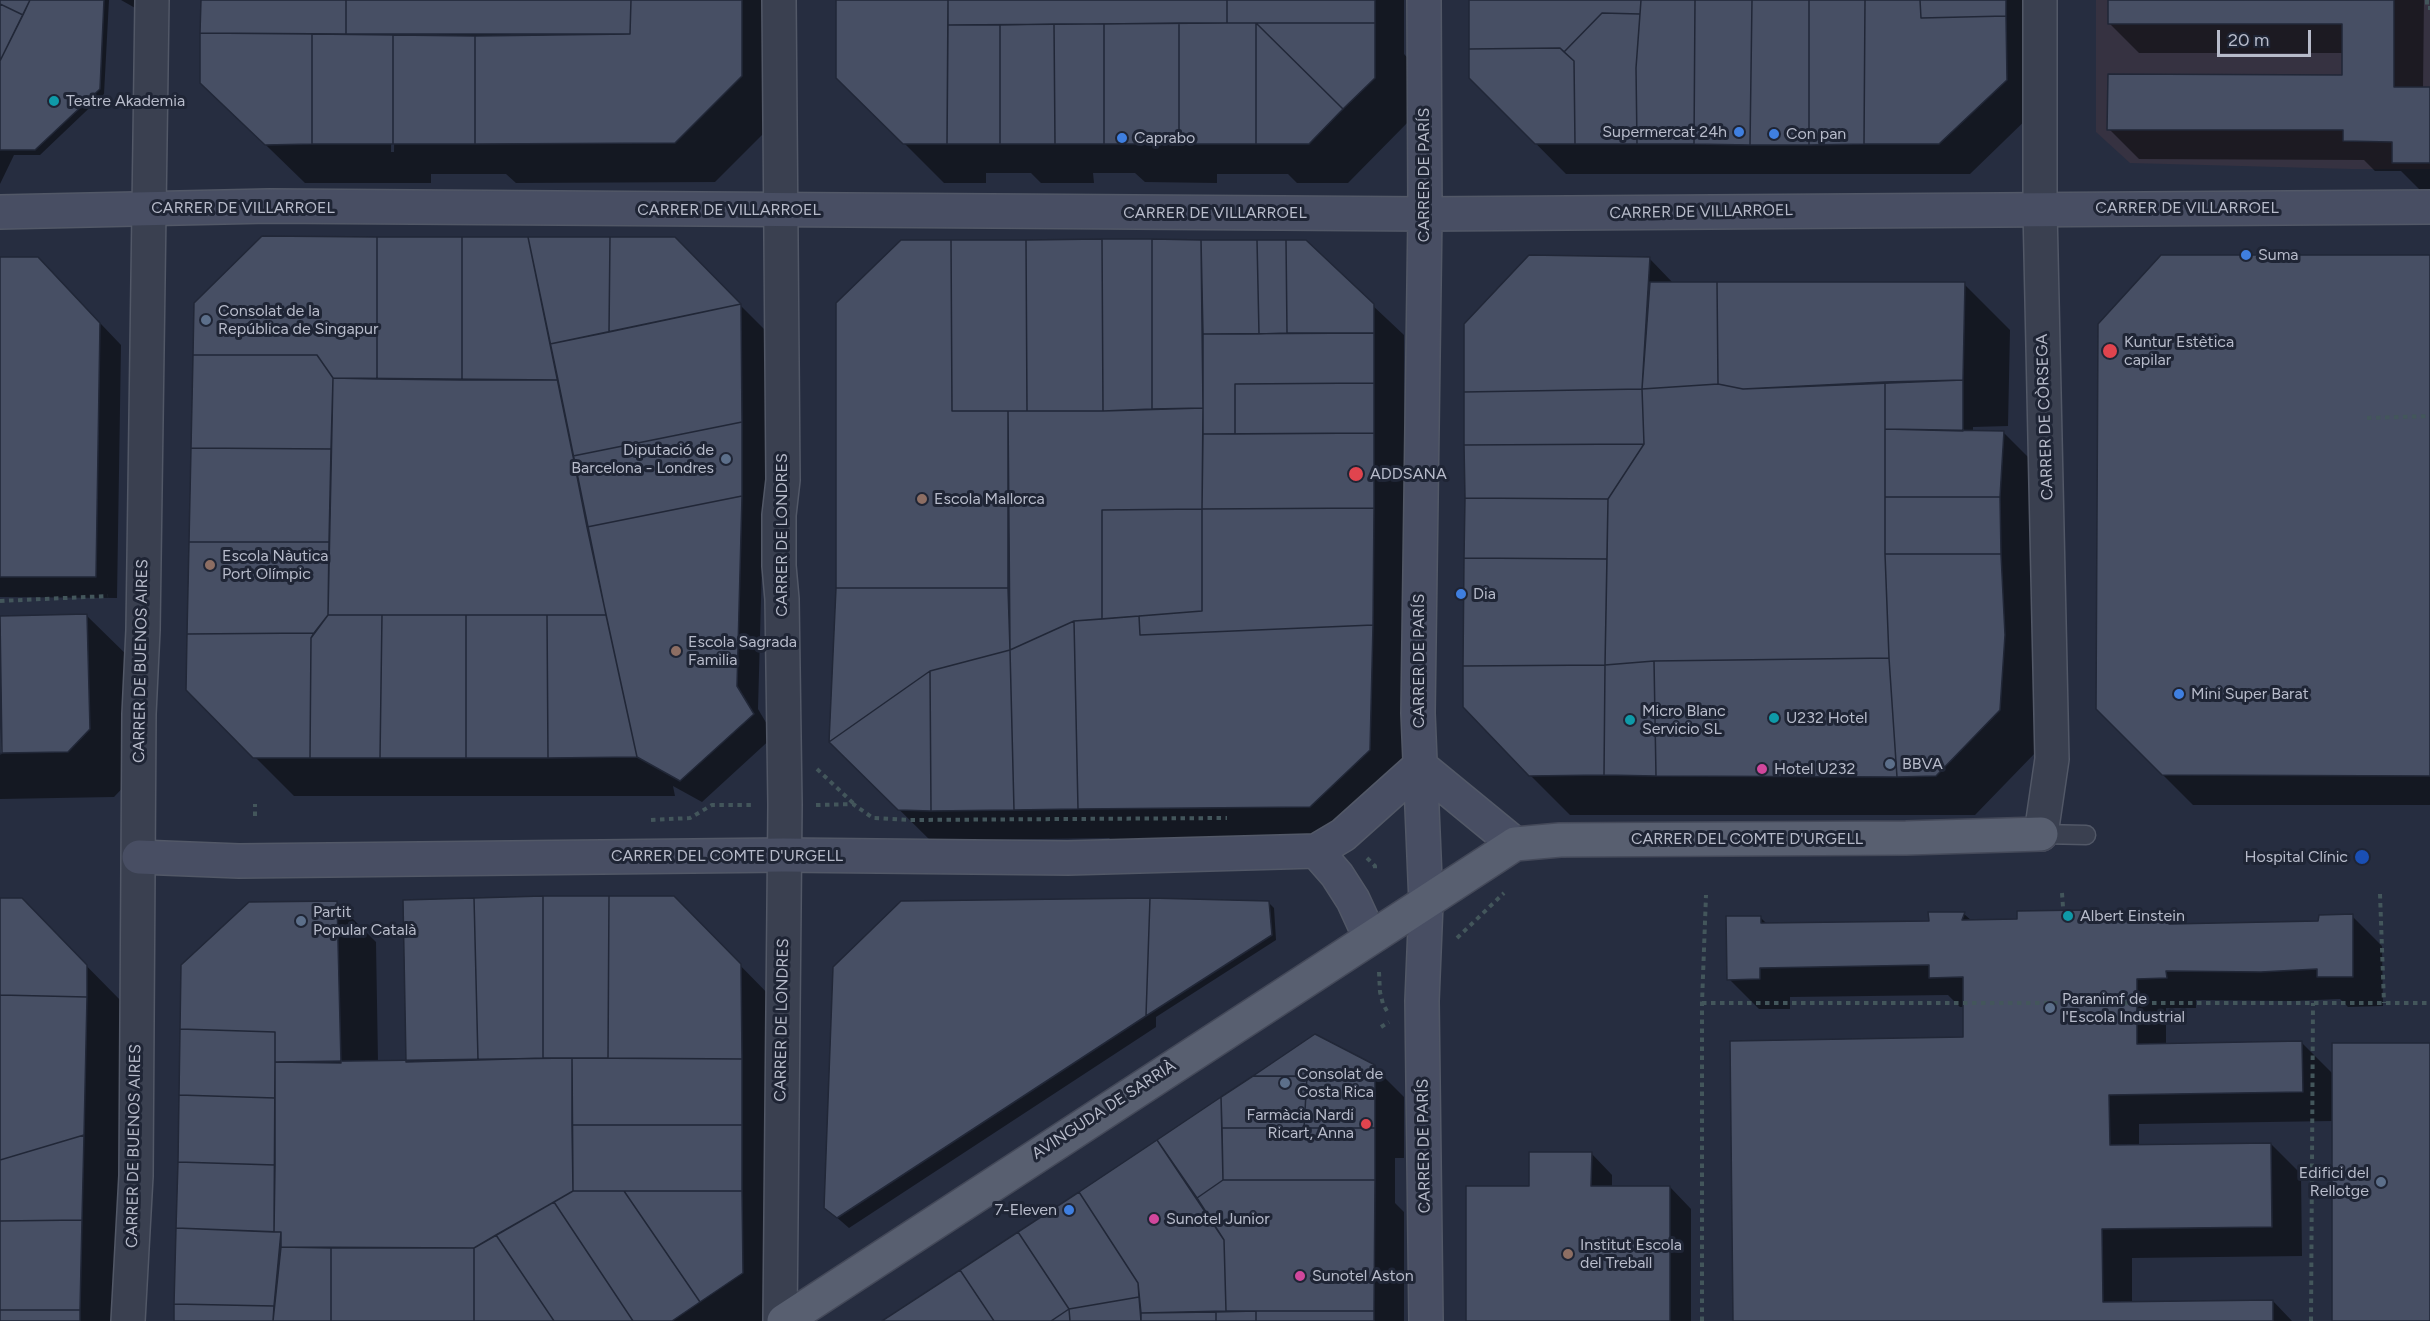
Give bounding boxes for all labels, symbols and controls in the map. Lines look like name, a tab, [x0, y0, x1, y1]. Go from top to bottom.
scale bar	[2220, 18, 2314, 56]
text: 20 m	[2228, 29, 2269, 51]
place label: Teatre Akademia	[66, 91, 185, 111]
marker: Teatre Akademia	[47, 94, 61, 108]
street label: CARRER DE PARÍS	[1414, 108, 1434, 242]
place label: Supermercat 24h	[1602, 122, 1727, 142]
place label: Con pan	[1786, 124, 1846, 144]
marker: Supermercat 24h	[1732, 125, 1746, 139]
marker: Con pan	[1767, 127, 1781, 141]
place label: Caprabo	[1134, 128, 1195, 148]
marker: Caprabo	[1115, 131, 1129, 145]
street label: CARRER DE VILLARROEL	[151, 198, 335, 218]
street label: CARRER DE VILLARROEL	[2095, 198, 2279, 218]
street label: CARRER DE VILLARROEL	[637, 200, 821, 220]
street label: CARRER DE VILLARROEL	[1609, 201, 1793, 223]
street label: CARRER DE VILLARROEL	[1123, 203, 1307, 223]
place label: Suma	[2258, 245, 2299, 265]
marker: Suma	[2239, 248, 2253, 262]
place label: Consolat de la República de Singapur	[218, 301, 378, 339]
marker: Consolat de la República de Singapur	[199, 313, 213, 327]
place label: Kuntur Estètica capilar	[2124, 332, 2234, 370]
street label: CARRER DE CÒRSEGA	[2033, 334, 2057, 500]
marker: Kuntur Estètica capilar	[2101, 342, 2119, 360]
place label: Diputació de Barcelona - Londres	[571, 440, 714, 478]
marker: Diputació de Barcelona - Londres	[719, 452, 733, 466]
street label: CARRER DE LONDRES	[772, 453, 792, 617]
place label: ADDSANA	[1370, 464, 1447, 484]
marker: ADDSANA	[1347, 465, 1365, 483]
place label: Escola Mallorca	[934, 489, 1045, 509]
marker: Escola Mallorca	[915, 492, 929, 506]
place label: Escola Nàutica Port Olímpic	[222, 546, 329, 584]
marker: Escola Nàutica Port Olímpic	[203, 558, 217, 572]
street label: CARRER DE BUENOS AIRES	[130, 559, 152, 763]
place label: Dia	[1473, 584, 1496, 604]
marker: Dia	[1454, 587, 1468, 601]
street label: CARRER DE PARÍS	[1409, 594, 1429, 728]
place label: Escola Sagrada Familia	[688, 632, 797, 670]
marker: Escola Sagrada Familia	[669, 644, 683, 658]
place label: Mini Super Barat	[2191, 684, 2309, 704]
marker: Mini Super Barat	[2172, 687, 2186, 701]
place label: Micro Blanc Servicio SL	[1642, 701, 1726, 739]
place label: U232 Hotel	[1786, 708, 1867, 728]
marker: U232 Hotel	[1767, 711, 1781, 725]
marker: Micro Blanc Servicio SL	[1623, 713, 1637, 727]
place label: BBVA	[1902, 754, 1943, 774]
marker: BBVA	[1883, 757, 1897, 771]
place label: Hotel U232	[1774, 759, 1855, 779]
marker: Hotel U232	[1755, 762, 1769, 776]
street label: CARRER DEL COMTE D'URGELL	[1631, 829, 1863, 849]
street label: CARRER DEL COMTE D'URGELL	[611, 846, 843, 866]
place label: Hospital Clínic	[2244, 847, 2348, 867]
marker: Hospital Clínic	[2353, 848, 2371, 866]
place label: Partit Popular Català	[313, 902, 416, 940]
place label: Albert Einstein	[2080, 906, 2185, 926]
marker: Albert Einstein	[2061, 909, 2075, 923]
marker: Partit Popular Català	[294, 914, 308, 928]
street label: CARRER DE LONDRES	[771, 938, 793, 1102]
place label: Paranimf de l'Escola Industrial	[2062, 989, 2185, 1027]
marker: Paranimf de l'Escola Industrial	[2043, 1001, 2057, 1015]
street label: CARRER DE BUENOS AIRES	[123, 1044, 145, 1248]
street label: AVINGUDA DE SARRIÀ	[1029, 1056, 1179, 1164]
place label: Consolat de Costa Rica	[1297, 1064, 1383, 1102]
marker: Consolat de Costa Rica	[1278, 1076, 1292, 1090]
street label: CARRER DE PARÍS	[1413, 1079, 1435, 1213]
place label: Farmàcia Nardi Ricart, Anna	[1247, 1105, 1354, 1143]
marker: Farmàcia Nardi Ricart, Anna	[1359, 1117, 1373, 1131]
place label: Edifici del Rellotge	[2299, 1163, 2369, 1201]
marker: Edifici del Rellotge	[2374, 1175, 2388, 1189]
place label: 7-Eleven	[994, 1200, 1057, 1220]
marker: 7-Eleven	[1062, 1203, 1076, 1217]
place label: Sunotel Junior	[1166, 1209, 1270, 1229]
marker: Sunotel Junior	[1147, 1212, 1161, 1226]
place label: Institut Escola del Treball	[1580, 1235, 1682, 1273]
marker: Institut Escola del Treball	[1561, 1247, 1575, 1261]
place label: Sunotel Aston	[1312, 1266, 1414, 1286]
marker: Sunotel Aston	[1293, 1269, 1307, 1283]

